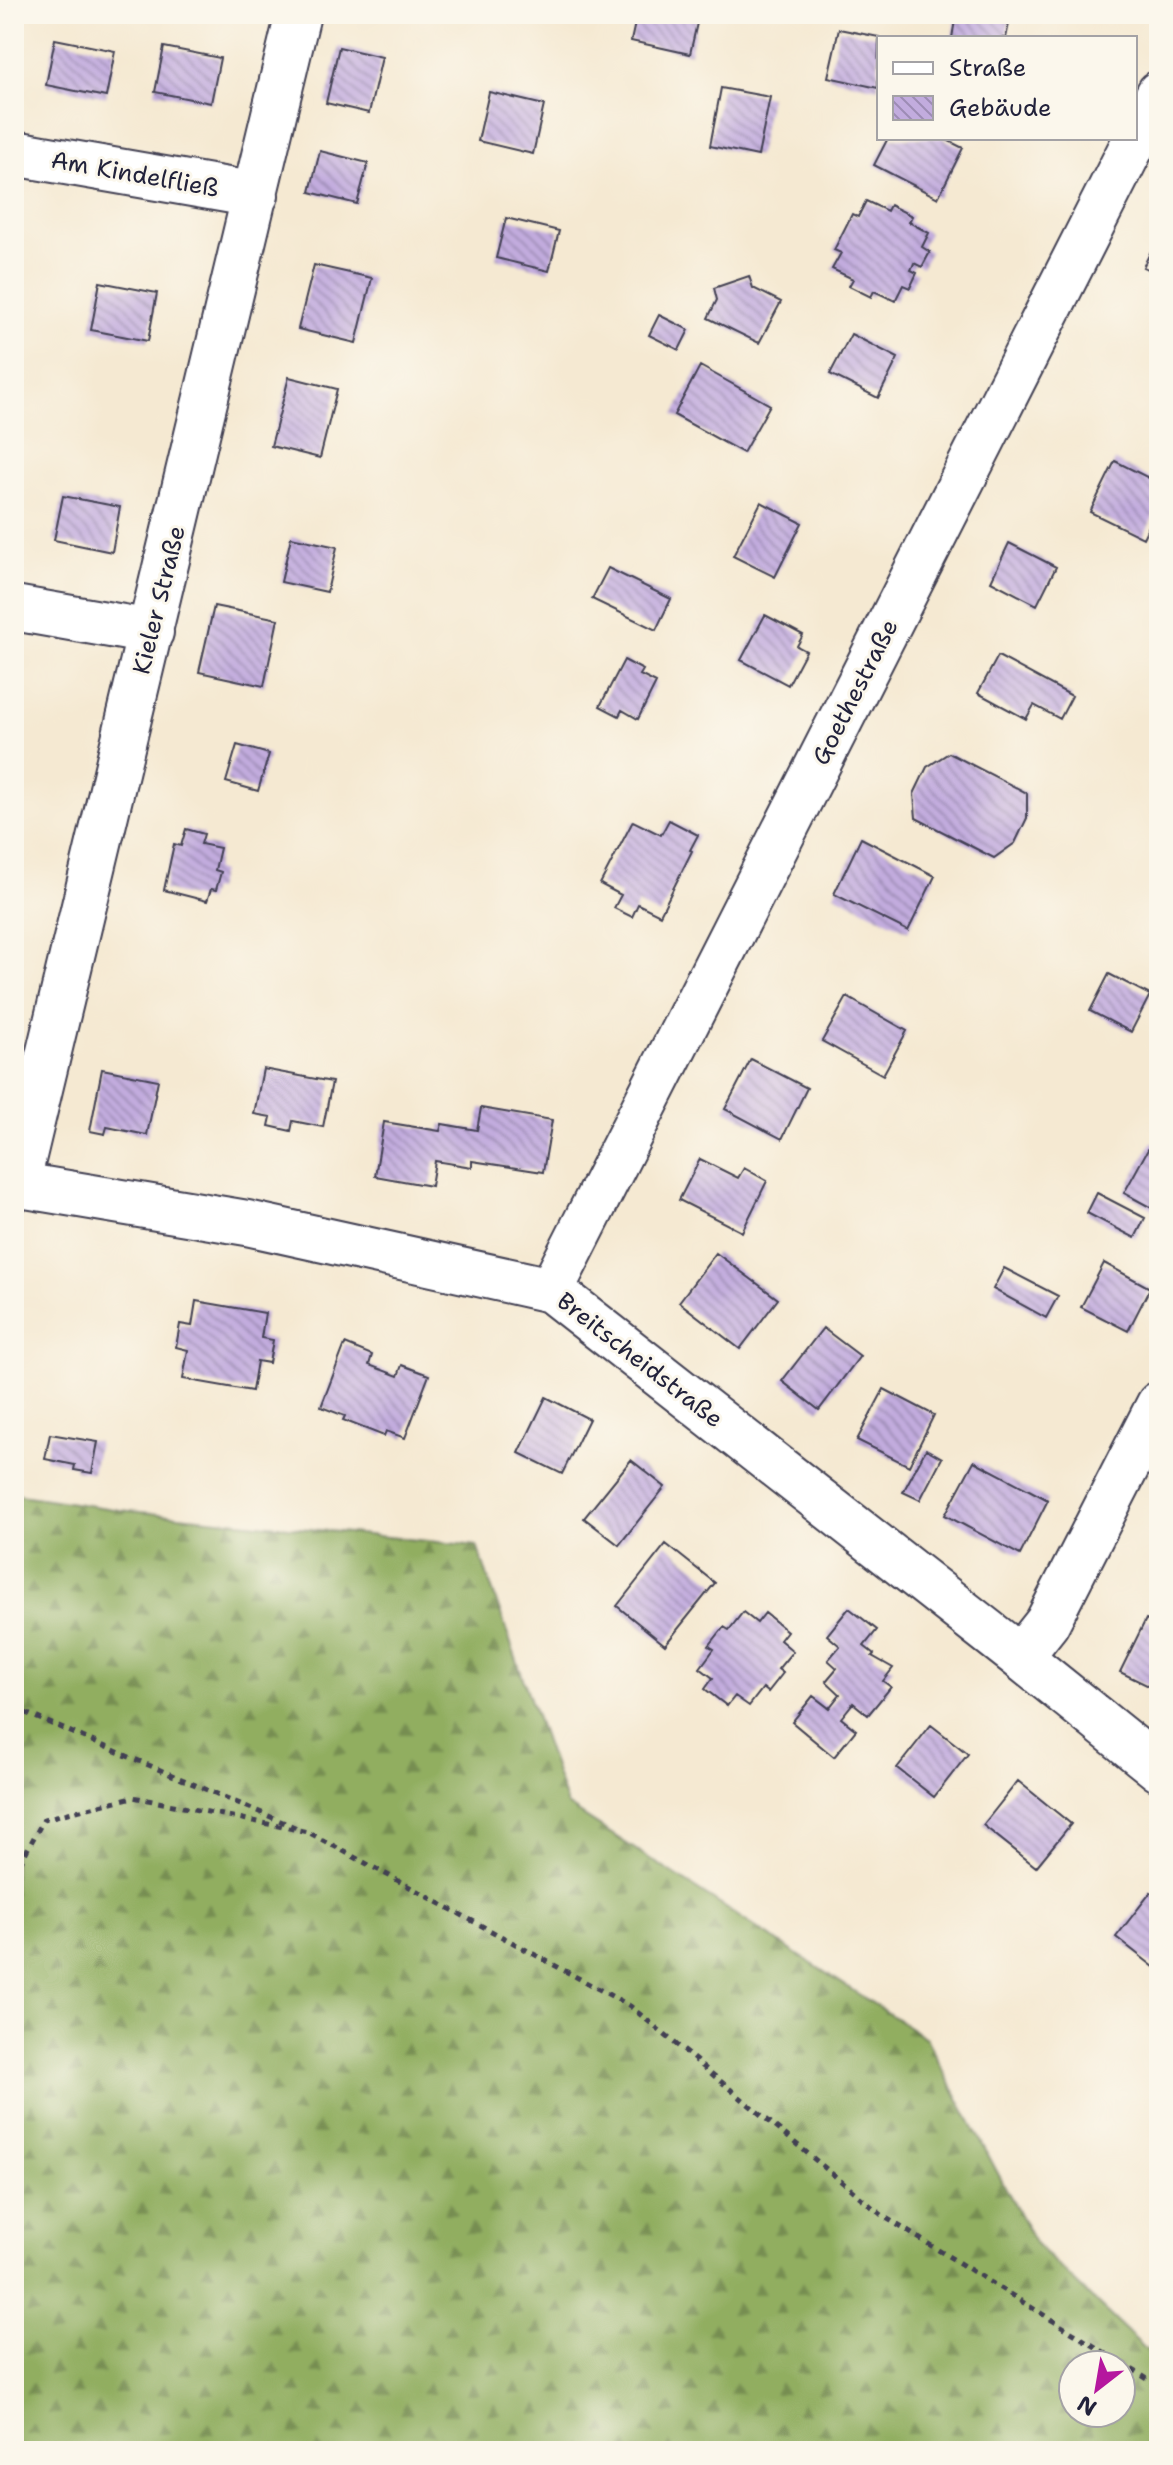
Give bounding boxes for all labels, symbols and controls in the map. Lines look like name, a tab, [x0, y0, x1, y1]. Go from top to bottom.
legend	[877, 36, 1137, 140]
text: Straße	[949, 52, 1026, 84]
text: Gebäude	[949, 92, 1051, 124]
street label: Am Kindelfließ	[49, 143, 221, 205]
street label: Kieler Straße	[125, 522, 193, 678]
street label: Goethestraße	[805, 614, 905, 770]
street label: Breitscheidstraße	[550, 1285, 730, 1435]
north arrow	[1057, 2349, 1137, 2429]
text: N	[1072, 2389, 1102, 2423]

